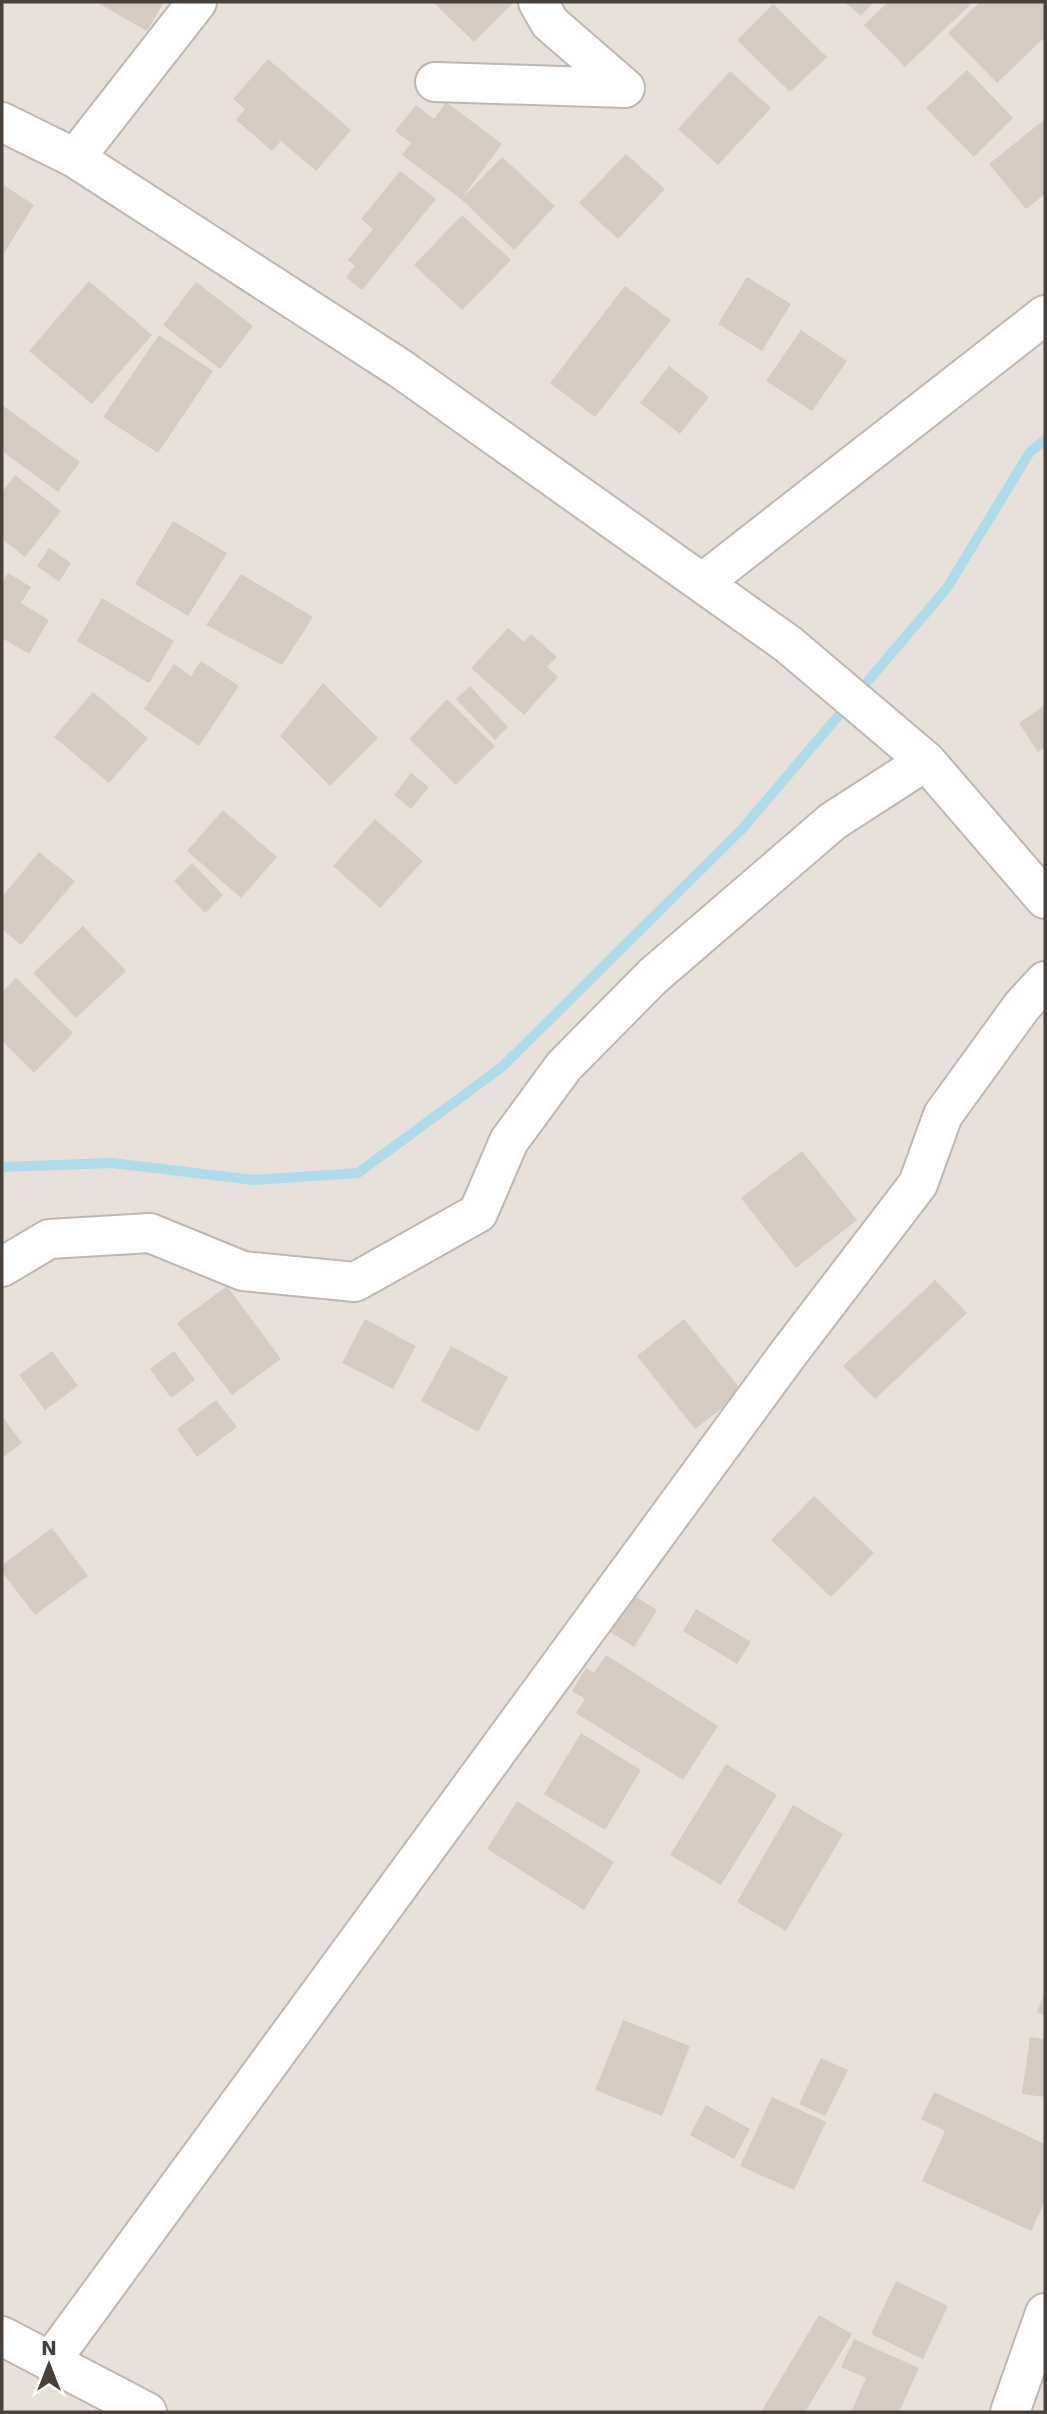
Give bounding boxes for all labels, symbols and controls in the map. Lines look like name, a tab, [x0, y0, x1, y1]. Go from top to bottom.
north arrow	[14, 2330, 84, 2400]
text: N	[41, 2337, 57, 2359]

